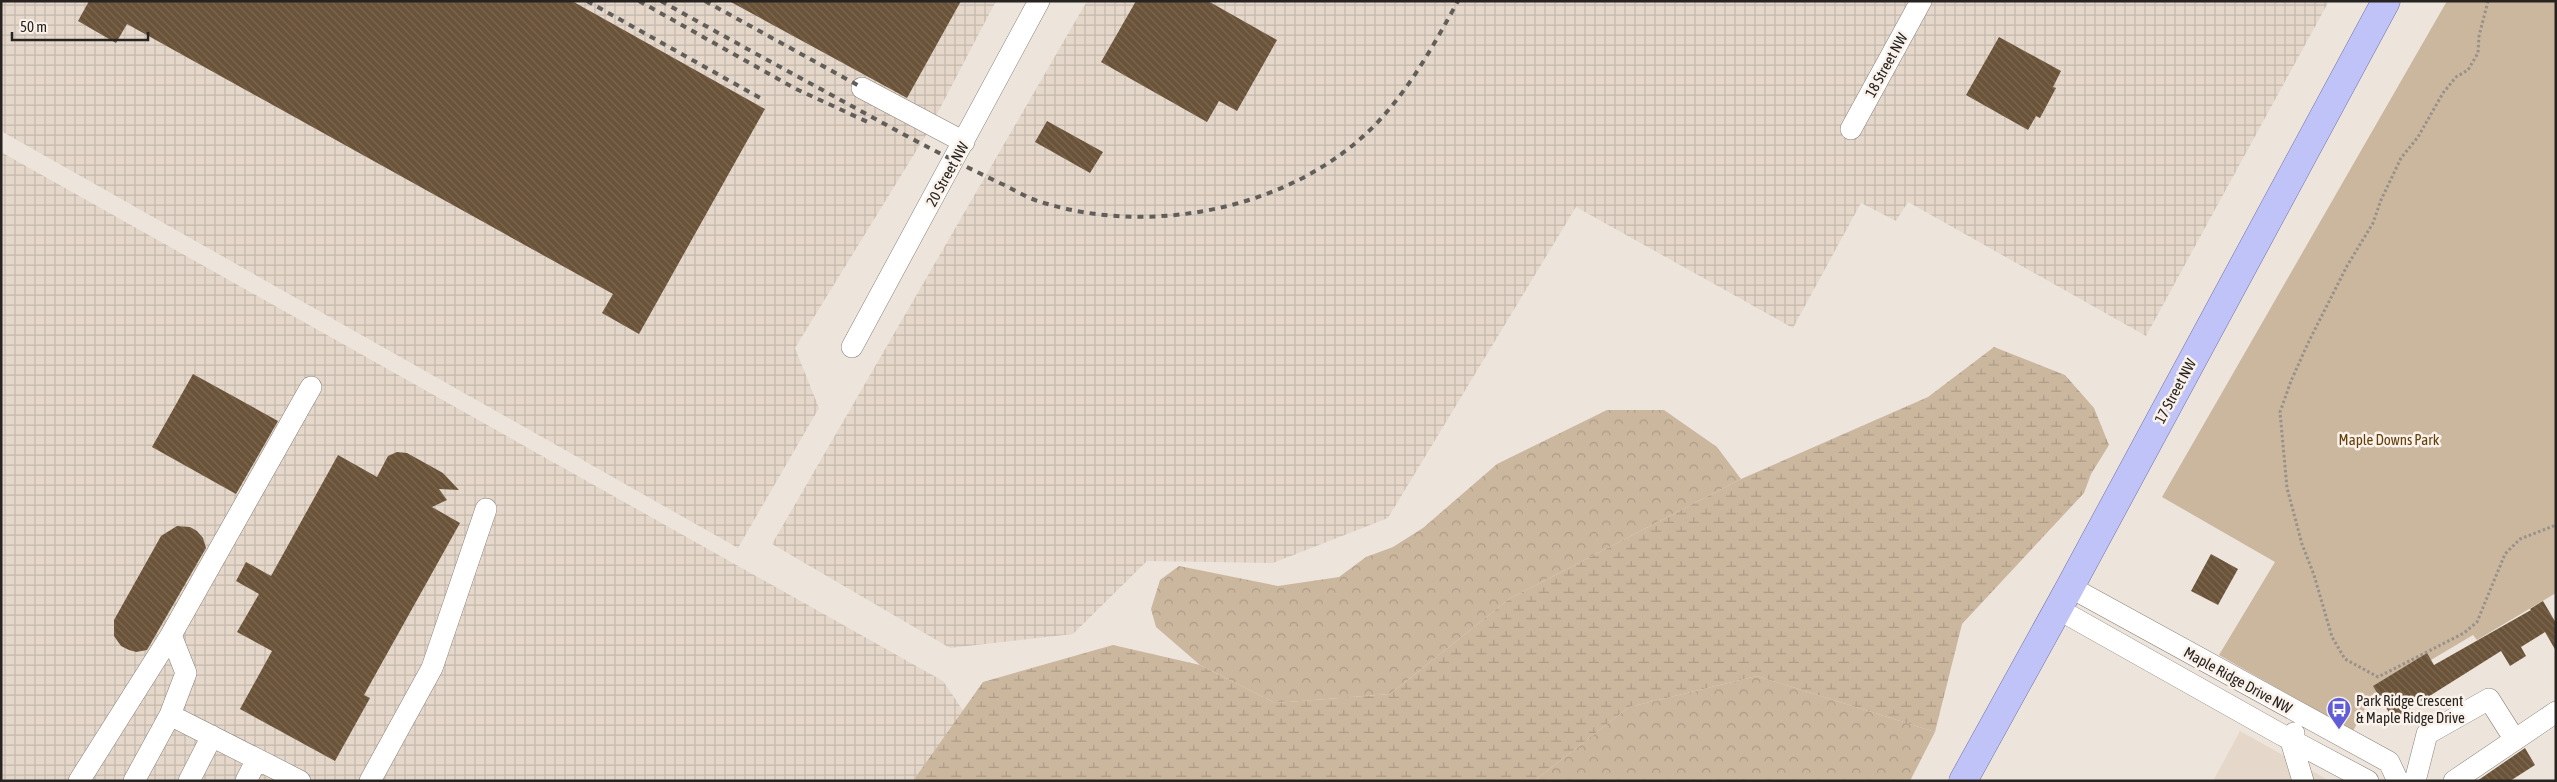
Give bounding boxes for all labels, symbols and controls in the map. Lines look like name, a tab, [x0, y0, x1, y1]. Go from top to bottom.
scale bar	[12, 10, 149, 42]
text: 50 m	[20, 18, 47, 35]
street label: 18 Street NW	[1861, 30, 1911, 100]
street label: 20 Street NW	[922, 139, 972, 209]
street label: 17 Street NW	[2151, 356, 2199, 426]
park label: Maple Downs Park	[2339, 431, 2440, 448]
street label: Maple Ridge Drive NW	[2181, 643, 2295, 717]
place label: Park Ridge Crescent & Maple Ridge Drive	[2356, 692, 2465, 726]
bus stop icon: Park Ridge Crescent & Maple Ridge Drive	[2326, 696, 2352, 730]

